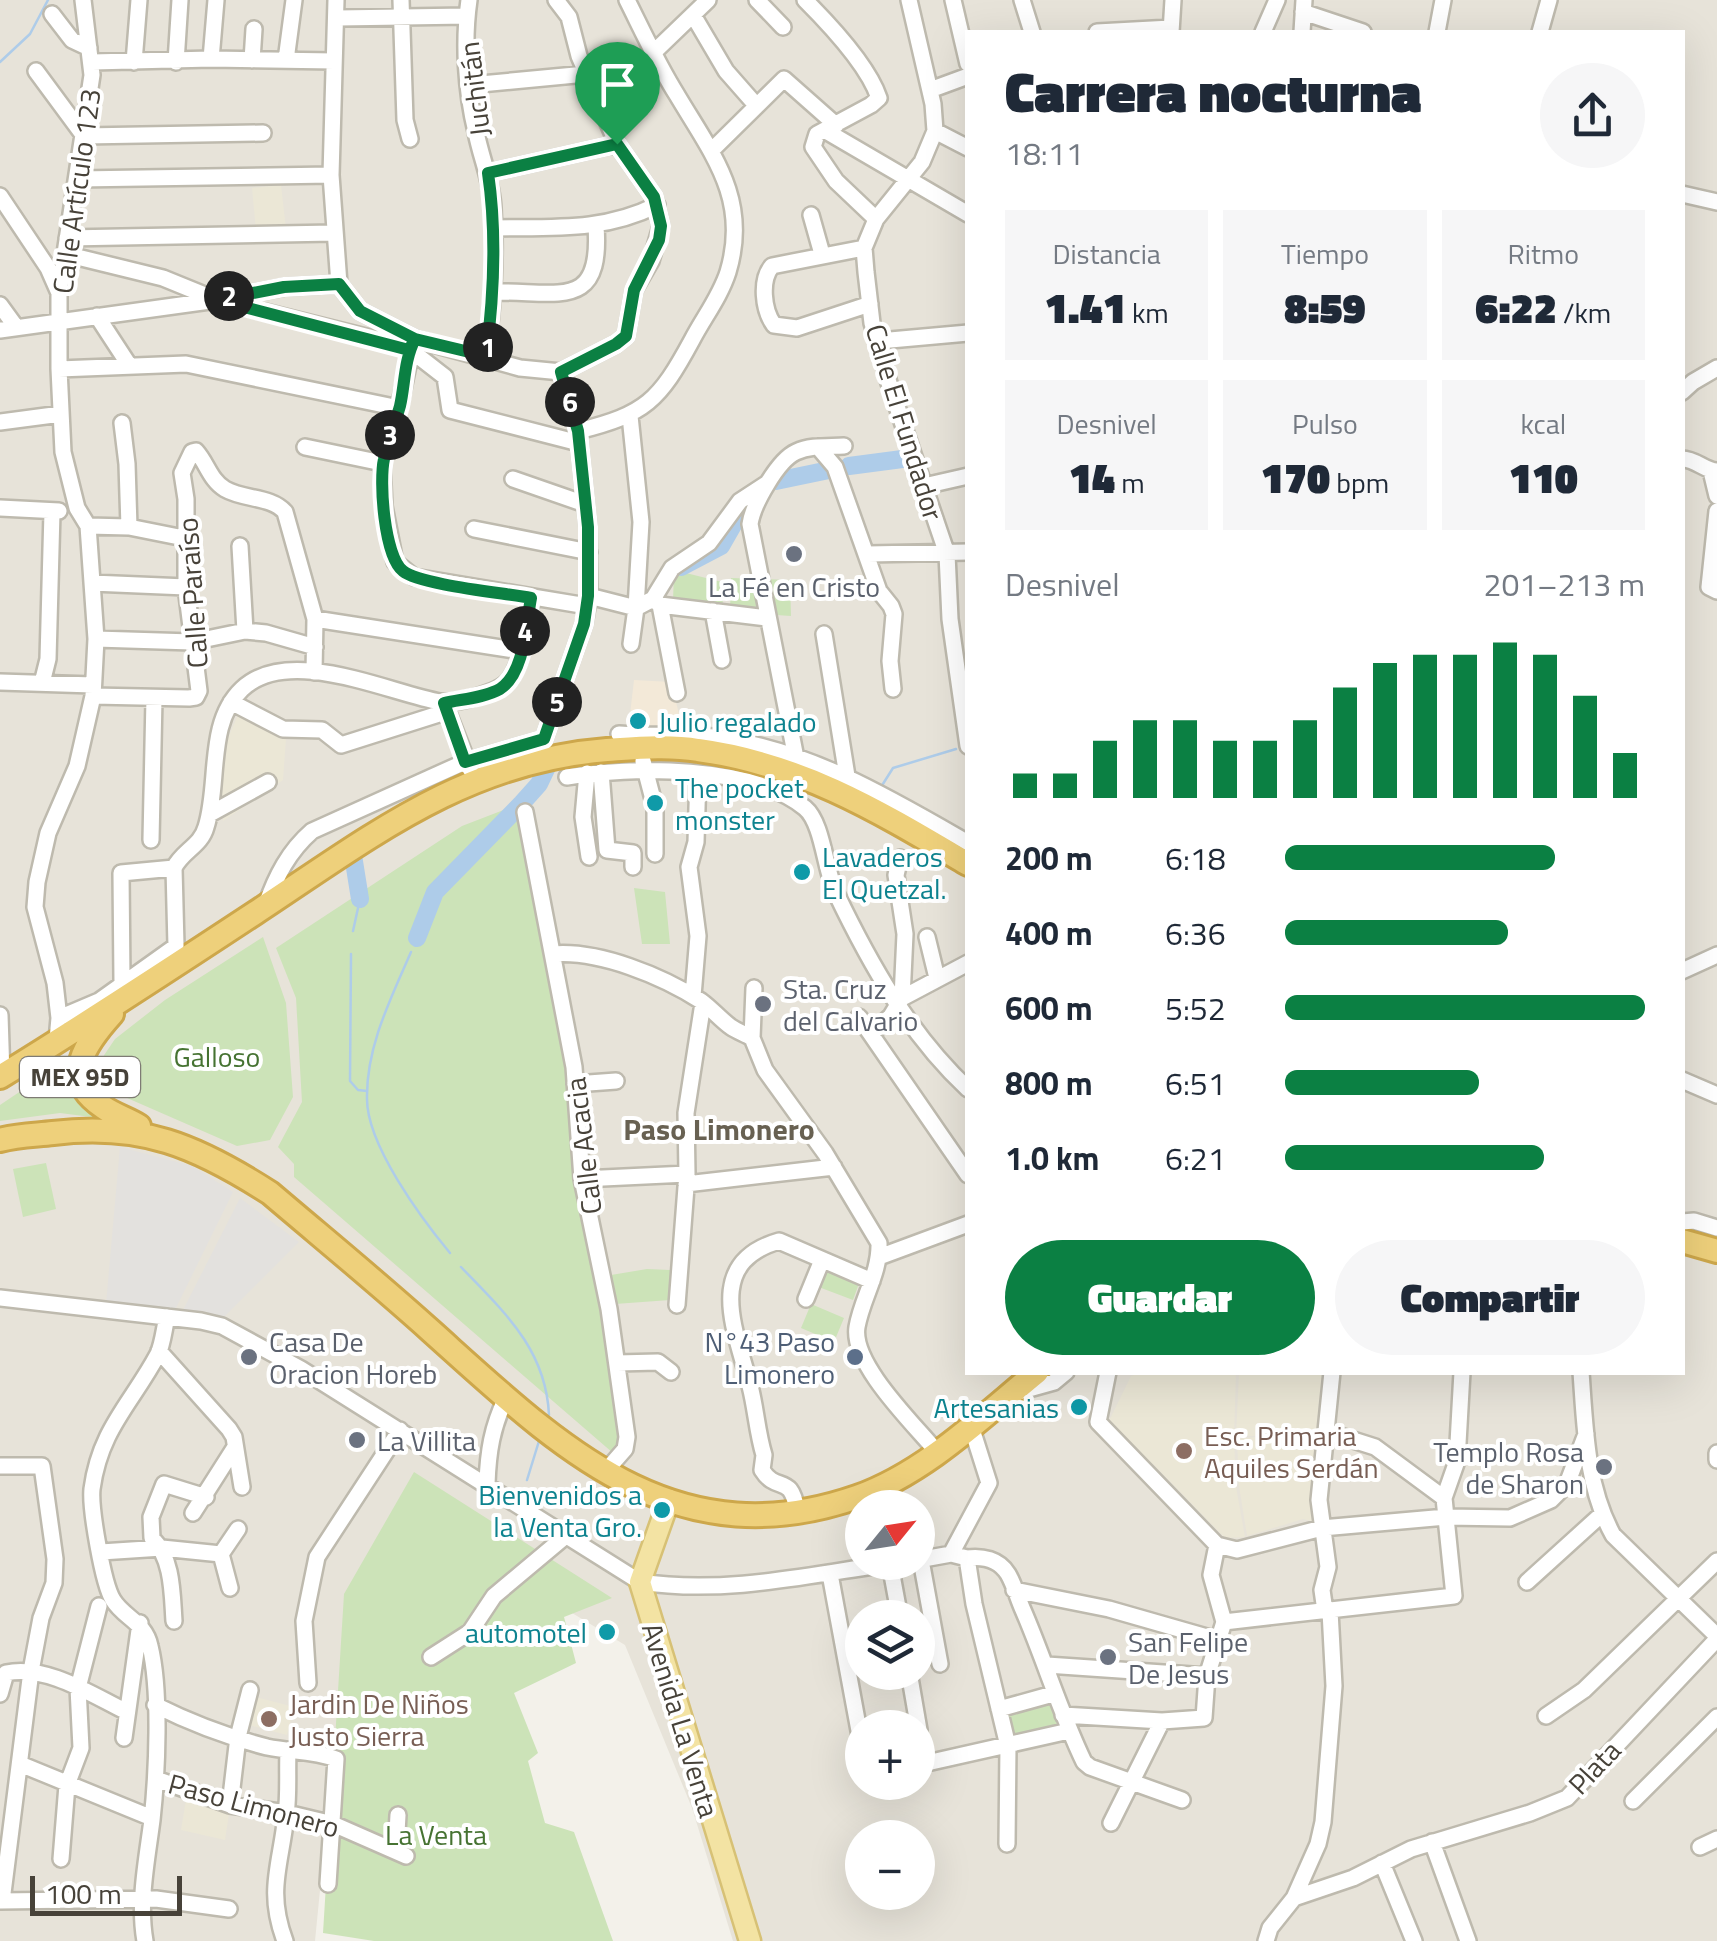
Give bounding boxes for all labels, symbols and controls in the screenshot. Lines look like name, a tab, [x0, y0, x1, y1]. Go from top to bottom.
street label: Juchitán	[447, 39, 501, 139]
pin	[575, 42, 660, 145]
text: Carrera nocturna	[1005, 50, 1422, 133]
icon: arrive	[590, 57, 645, 112]
button: share	[1540, 63, 1645, 168]
street label: Calle Artículo 123	[40, 86, 112, 296]
text: 18:11	[1005, 129, 1084, 177]
text: Distancia	[1052, 232, 1161, 275]
text: Tiempo	[1281, 232, 1369, 275]
text: Ritmo	[1508, 232, 1579, 275]
pin: 2	[204, 271, 254, 321]
text: 2	[221, 274, 237, 317]
text: 1.41	[1045, 275, 1126, 339]
text: 8:59	[1284, 275, 1366, 339]
text: 6:22	[1475, 275, 1557, 339]
text: km	[1126, 291, 1169, 334]
text: /km	[1557, 291, 1611, 334]
street label: Calle El Fundador	[855, 319, 955, 526]
pin: 1	[463, 322, 513, 372]
text: 1	[480, 325, 496, 368]
pin: 6	[545, 377, 595, 427]
text: 6	[562, 380, 578, 423]
text: Desnivel	[1057, 402, 1157, 445]
text: Pulso	[1292, 402, 1358, 445]
text: kcal	[1520, 402, 1566, 445]
pin: 3	[365, 410, 415, 460]
text: 3	[382, 413, 398, 456]
text: 14	[1069, 445, 1115, 509]
text: 170	[1261, 445, 1330, 509]
text: 110	[1509, 445, 1578, 509]
text: m	[1115, 461, 1145, 504]
text: bpm	[1330, 461, 1389, 504]
street label: Calle Paraíso	[165, 516, 219, 670]
marker: La Fé en Cristo	[783, 543, 805, 565]
text: Desnivel	[1005, 560, 1120, 608]
text: 201–213 m	[1483, 560, 1645, 608]
place label: La Fé en Cristo	[708, 565, 880, 608]
pin: 4	[500, 606, 550, 656]
text: 4	[517, 609, 533, 652]
pin: 5	[532, 677, 582, 727]
text: 5	[549, 680, 565, 723]
place label: Julio regalado	[658, 700, 817, 743]
marker: Julio regalado	[627, 710, 649, 732]
place label: The pocket monster	[675, 766, 804, 841]
marker: The pocket monster	[644, 792, 666, 814]
text: 200 m	[1005, 834, 1093, 882]
text: 6:18	[1165, 834, 1226, 882]
place label: Lavaderos El Quetzal.	[822, 835, 947, 910]
marker: Lavaderos El Quetzal.	[791, 861, 813, 883]
text: 400 m	[1005, 909, 1093, 957]
text: 6:36	[1165, 909, 1226, 957]
place label: Sta. Cruz del Calvario	[783, 967, 918, 1042]
text: 600 m	[1005, 984, 1093, 1032]
text: 5:52	[1165, 984, 1226, 1032]
marker: Sta. Cruz del Calvario	[752, 993, 774, 1015]
park label: Galloso	[174, 1035, 260, 1078]
road number: MEX 95D	[20, 1057, 140, 1097]
text: 800 m	[1005, 1059, 1093, 1107]
text: 6:51	[1165, 1059, 1226, 1107]
street label: Calle Acacia	[553, 1075, 613, 1217]
district label: Paso Limonero	[623, 1106, 815, 1152]
text: 1.0 km	[1005, 1134, 1099, 1182]
text: 6:21	[1165, 1134, 1226, 1182]
button: Guardar	[1005, 1240, 1315, 1355]
button: Compartir	[1335, 1240, 1645, 1355]
place label: Casa De Oracion Horeb	[269, 1320, 437, 1395]
place label: N°43 Paso Limonero	[705, 1320, 835, 1395]
marker: Casa De Oracion Horeb	[238, 1346, 260, 1368]
marker: N°43 Paso Limonero	[844, 1346, 866, 1368]
place label: Artesanias	[933, 1386, 1059, 1429]
marker: Artesanias	[1068, 1396, 1090, 1418]
place label: Esc. Primaria Aquiles Serdán	[1204, 1414, 1379, 1489]
place label: La Villita	[377, 1419, 476, 1462]
marker: La Villita	[346, 1429, 368, 1451]
place label: Templo Rosa de Sharon	[1433, 1430, 1584, 1505]
marker: Esc. Primaria Aquiles Serdán	[1173, 1440, 1195, 1462]
marker: Templo Rosa de Sharon	[1593, 1456, 1615, 1478]
place label: Bienvenidos a la Venta Gro.	[478, 1473, 642, 1548]
north arrow	[845, 1490, 935, 1580]
map controls	[845, 1490, 935, 1910]
marker: Bienvenidos a la Venta Gro.	[651, 1499, 673, 1521]
button: layers	[845, 1600, 935, 1690]
place label: automotel	[465, 1611, 587, 1654]
street label: Avenida La Venta	[631, 1617, 731, 1823]
place label: San Felipe De Jesus	[1128, 1620, 1248, 1695]
marker: automotel	[596, 1621, 618, 1643]
marker: San Felipe De Jesus	[1097, 1646, 1119, 1668]
place label: Jardin De Niños Justo Sierra	[289, 1682, 469, 1757]
marker: Jardin De Niños Justo Sierra	[258, 1708, 280, 1730]
button: +	[845, 1710, 935, 1800]
street label: Plata	[1557, 1730, 1631, 1804]
street label: Paso Limonero	[164, 1762, 344, 1848]
park label: La Venta	[385, 1813, 487, 1856]
button: −	[845, 1820, 935, 1910]
scale bar	[30, 1871, 182, 1916]
text: 100 m	[45, 1872, 122, 1915]

